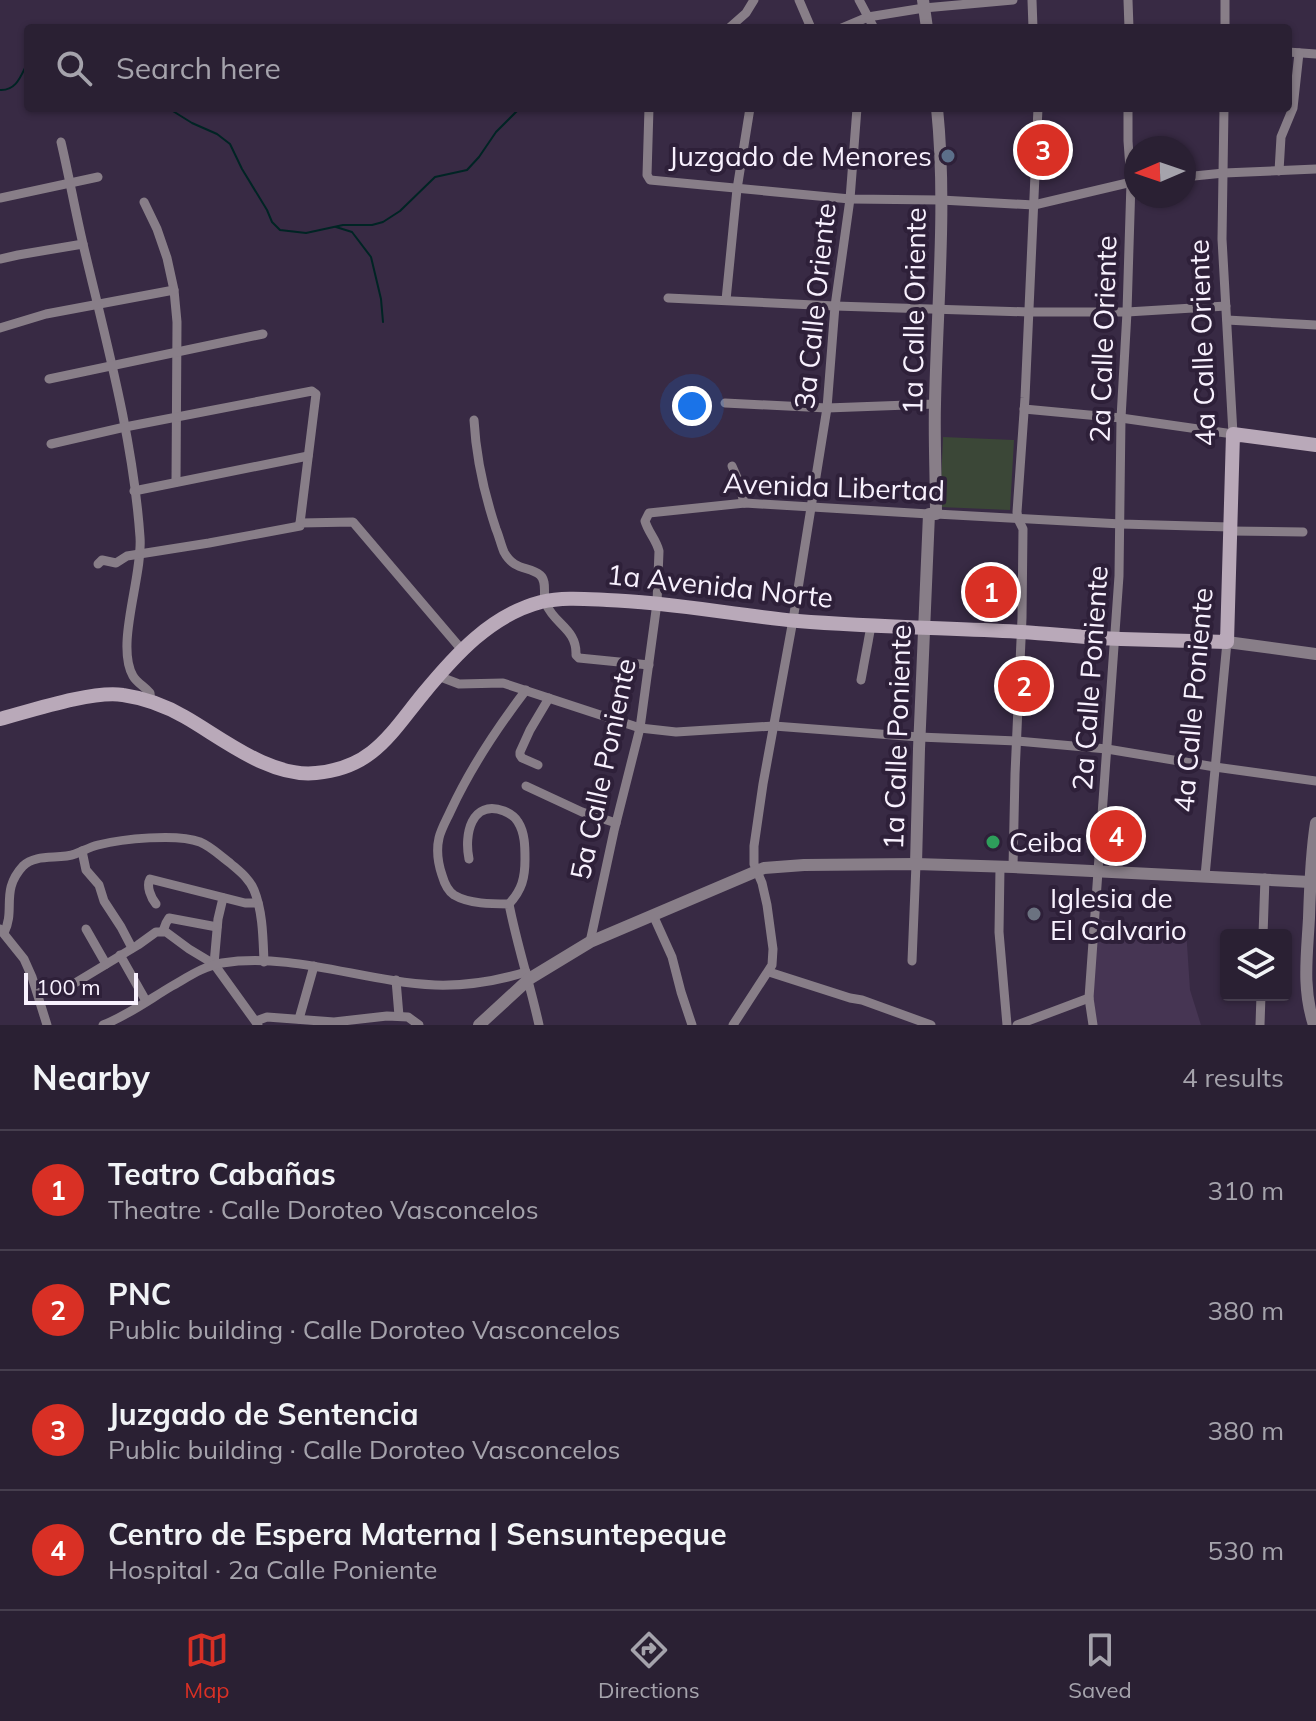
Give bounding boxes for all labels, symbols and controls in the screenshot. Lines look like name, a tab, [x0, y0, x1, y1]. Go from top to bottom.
search box	[24, 24, 1292, 112]
icon: search	[52, 46, 96, 90]
text: Search here	[116, 49, 281, 87]
pin: 3	[1017, 120, 1069, 180]
north arrow	[1124, 136, 1196, 208]
place label: Juzgado de Menores	[669, 138, 932, 173]
marker: Juzgado de Menores	[939, 147, 957, 165]
street label: 3a Calle Oriente	[786, 201, 843, 411]
street label: 1a Calle Oriente	[894, 207, 933, 415]
street label: 2a Calle Oriente	[1081, 235, 1124, 443]
street label: 4a Calle Oriente	[1180, 239, 1223, 447]
your location	[672, 386, 712, 426]
street label: Avenida Libertad	[722, 465, 946, 508]
street label: 1a Avenida Norte	[605, 556, 835, 615]
pin: 1	[965, 562, 1017, 622]
street label: 2a Calle Poniente	[1064, 564, 1115, 792]
street label: 4a Calle Poniente	[1165, 586, 1220, 814]
street label: 1a Calle Poniente	[875, 624, 918, 850]
street label: 5a Calle Poniente	[562, 655, 643, 883]
pin: 2	[998, 656, 1050, 716]
pin: 4	[1090, 806, 1142, 866]
place label: Ceiba	[1009, 824, 1083, 859]
marker: Ceiba	[984, 833, 1002, 851]
place label: Iglesia de El Calvario	[1050, 880, 1187, 947]
marker: Iglesia de El Calvario	[1025, 905, 1043, 923]
map controls	[1220, 929, 1292, 1001]
button: layers	[1220, 929, 1292, 1001]
scale bar	[24, 969, 138, 1005]
text: 100 m	[36, 973, 101, 1001]
text: Nearby	[32, 1056, 150, 1099]
text: 4 results	[1182, 1061, 1284, 1094]
text: Teatro Cabañas	[108, 1155, 336, 1193]
text: 1	[50, 1174, 66, 1207]
text: 310 m	[1208, 1174, 1284, 1207]
text: Theatre · Calle Doroteo Vasconcelos	[108, 1193, 539, 1226]
text: PNC	[108, 1275, 171, 1313]
text: 2	[50, 1294, 66, 1327]
text: 380 m	[1208, 1294, 1284, 1327]
text: Public building · Calle Doroteo Vasconcelos	[108, 1313, 620, 1346]
text: Juzgado de Sentencia	[108, 1395, 419, 1433]
text: 3	[50, 1414, 66, 1447]
text: 380 m	[1208, 1414, 1284, 1447]
text: Public building · Calle Doroteo Vasconcelos	[108, 1433, 620, 1466]
text: Centro de Espera Materna | Sensuntepeque	[108, 1515, 727, 1553]
text: 4	[50, 1534, 66, 1567]
text: 530 m	[1208, 1534, 1284, 1567]
text: Hospital · 2a Calle Poniente	[108, 1553, 437, 1586]
tab: Map	[184, 1628, 230, 1704]
tab: Directions	[598, 1628, 700, 1704]
tab: Saved	[1068, 1628, 1132, 1704]

